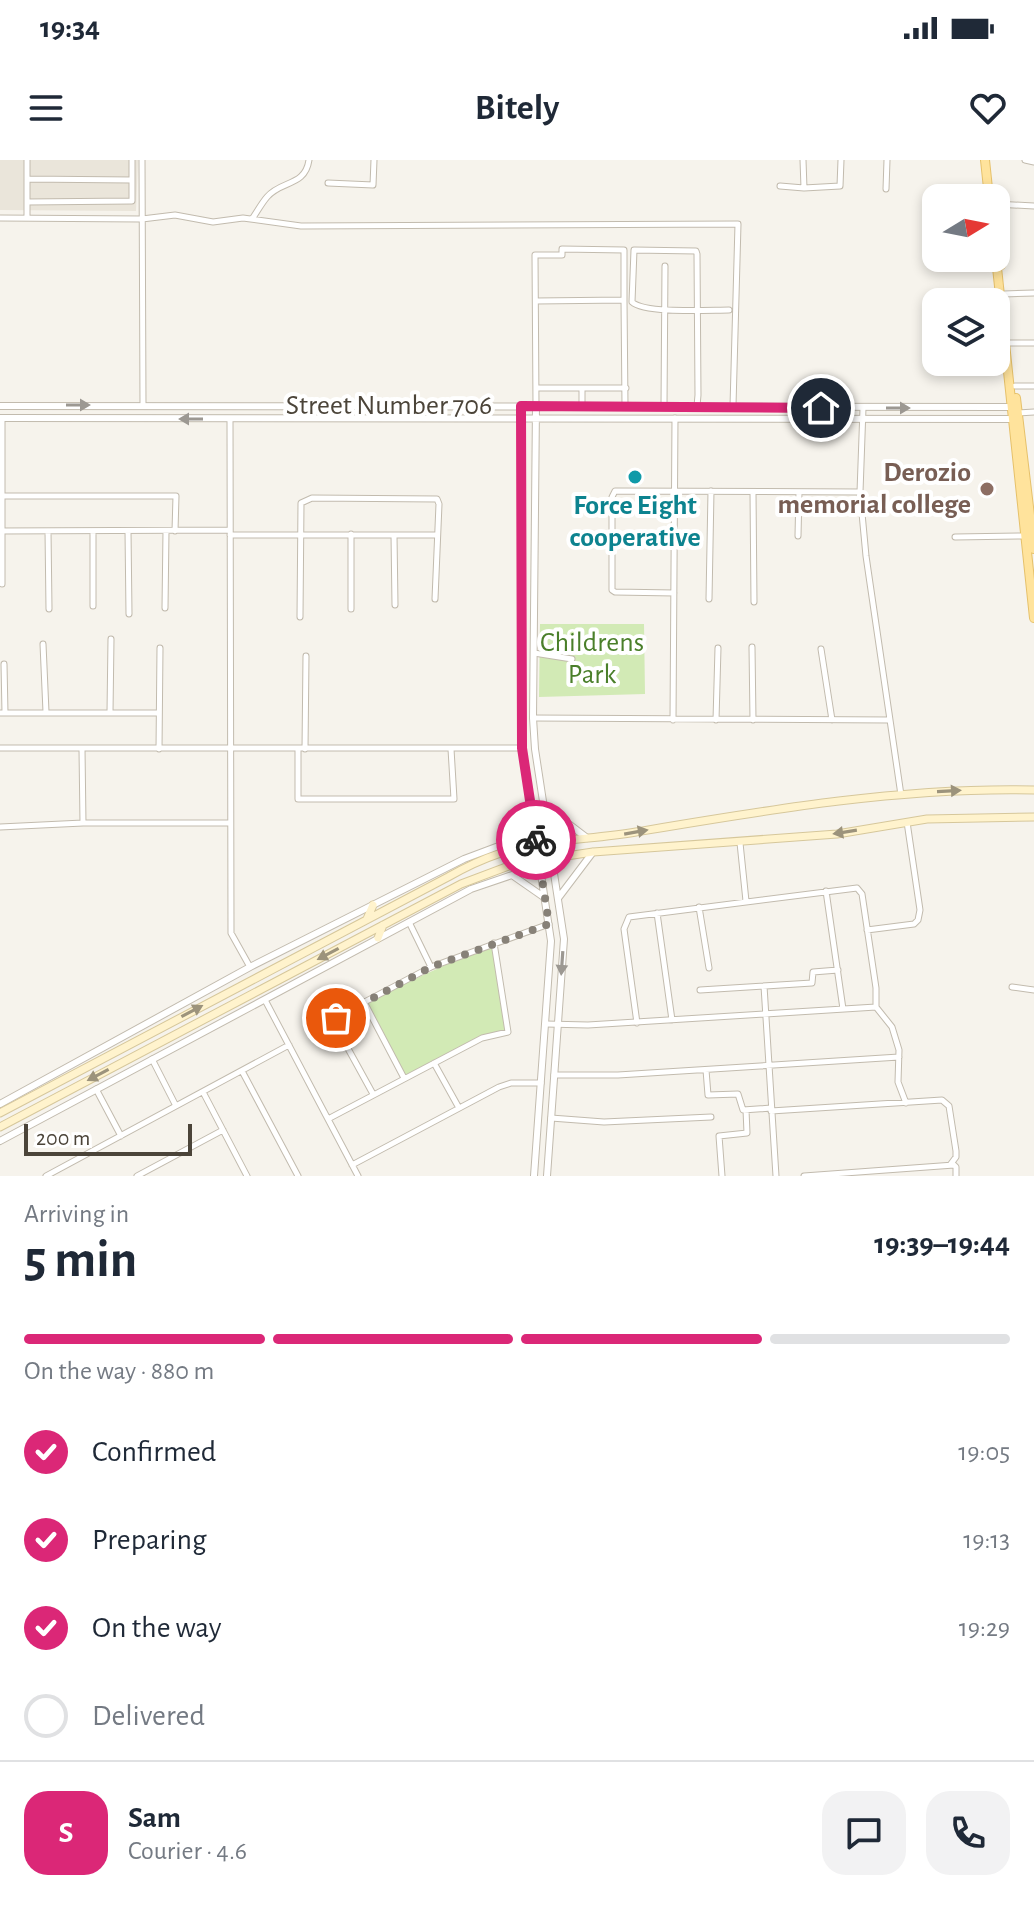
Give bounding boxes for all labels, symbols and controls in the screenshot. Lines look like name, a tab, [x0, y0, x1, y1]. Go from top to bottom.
text: 19:34	[40, 13, 100, 43]
icon: menu	[24, 86, 68, 130]
icon: heart	[966, 86, 1010, 130]
text: Bitely	[475, 90, 559, 126]
north arrow	[922, 184, 1010, 272]
map controls	[922, 184, 1010, 376]
button: layers	[922, 288, 1010, 376]
pin	[787, 374, 855, 442]
icon: home	[799, 386, 843, 430]
street label: Street Number 706	[286, 392, 492, 420]
one-way arrow	[66, 399, 91, 411]
one-way arrow	[886, 402, 911, 414]
one-way arrow	[178, 413, 203, 425]
place label: Derozio memorial college	[777, 459, 971, 519]
marker: Force Eight cooperative	[626, 468, 644, 486]
marker: Derozio memorial college	[978, 480, 996, 498]
place label: Force Eight cooperative	[569, 492, 701, 552]
park label: Childrens Park	[540, 629, 644, 689]
one-way arrow	[937, 784, 962, 797]
courier	[496, 800, 576, 880]
icon: bike	[514, 818, 558, 862]
one-way arrow	[624, 825, 649, 837]
one-way arrow	[832, 827, 857, 839]
one-way arrow	[316, 947, 339, 960]
one-way arrow	[556, 951, 569, 976]
pin	[302, 984, 370, 1052]
icon: bag	[314, 996, 358, 1040]
one-way arrow	[181, 1004, 204, 1018]
one-way arrow	[87, 1068, 109, 1082]
scale bar	[24, 1120, 192, 1156]
text: 200 m	[36, 1127, 90, 1149]
text: Arriving in	[24, 1201, 129, 1227]
text: 19:39–19:44	[874, 1229, 1010, 1259]
text: 5 min	[24, 1234, 137, 1286]
text: On the way · 880 m	[24, 1358, 214, 1384]
icon: check	[24, 1430, 68, 1474]
text: Confirmed	[92, 1437, 216, 1467]
text: 19:05	[958, 1439, 1010, 1465]
icon: check	[24, 1518, 68, 1562]
text: Preparing	[92, 1525, 207, 1555]
text: 19:13	[963, 1527, 1010, 1553]
icon: check	[24, 1606, 68, 1650]
text: On the way	[92, 1613, 221, 1643]
text: 19:29	[959, 1615, 1010, 1641]
text: Delivered	[92, 1701, 205, 1731]
button: chat	[822, 1791, 906, 1875]
button: phone	[926, 1791, 1010, 1875]
text: Sam	[128, 1803, 181, 1833]
text: S	[59, 1818, 73, 1848]
text: Courier · 4.6	[128, 1838, 247, 1864]

